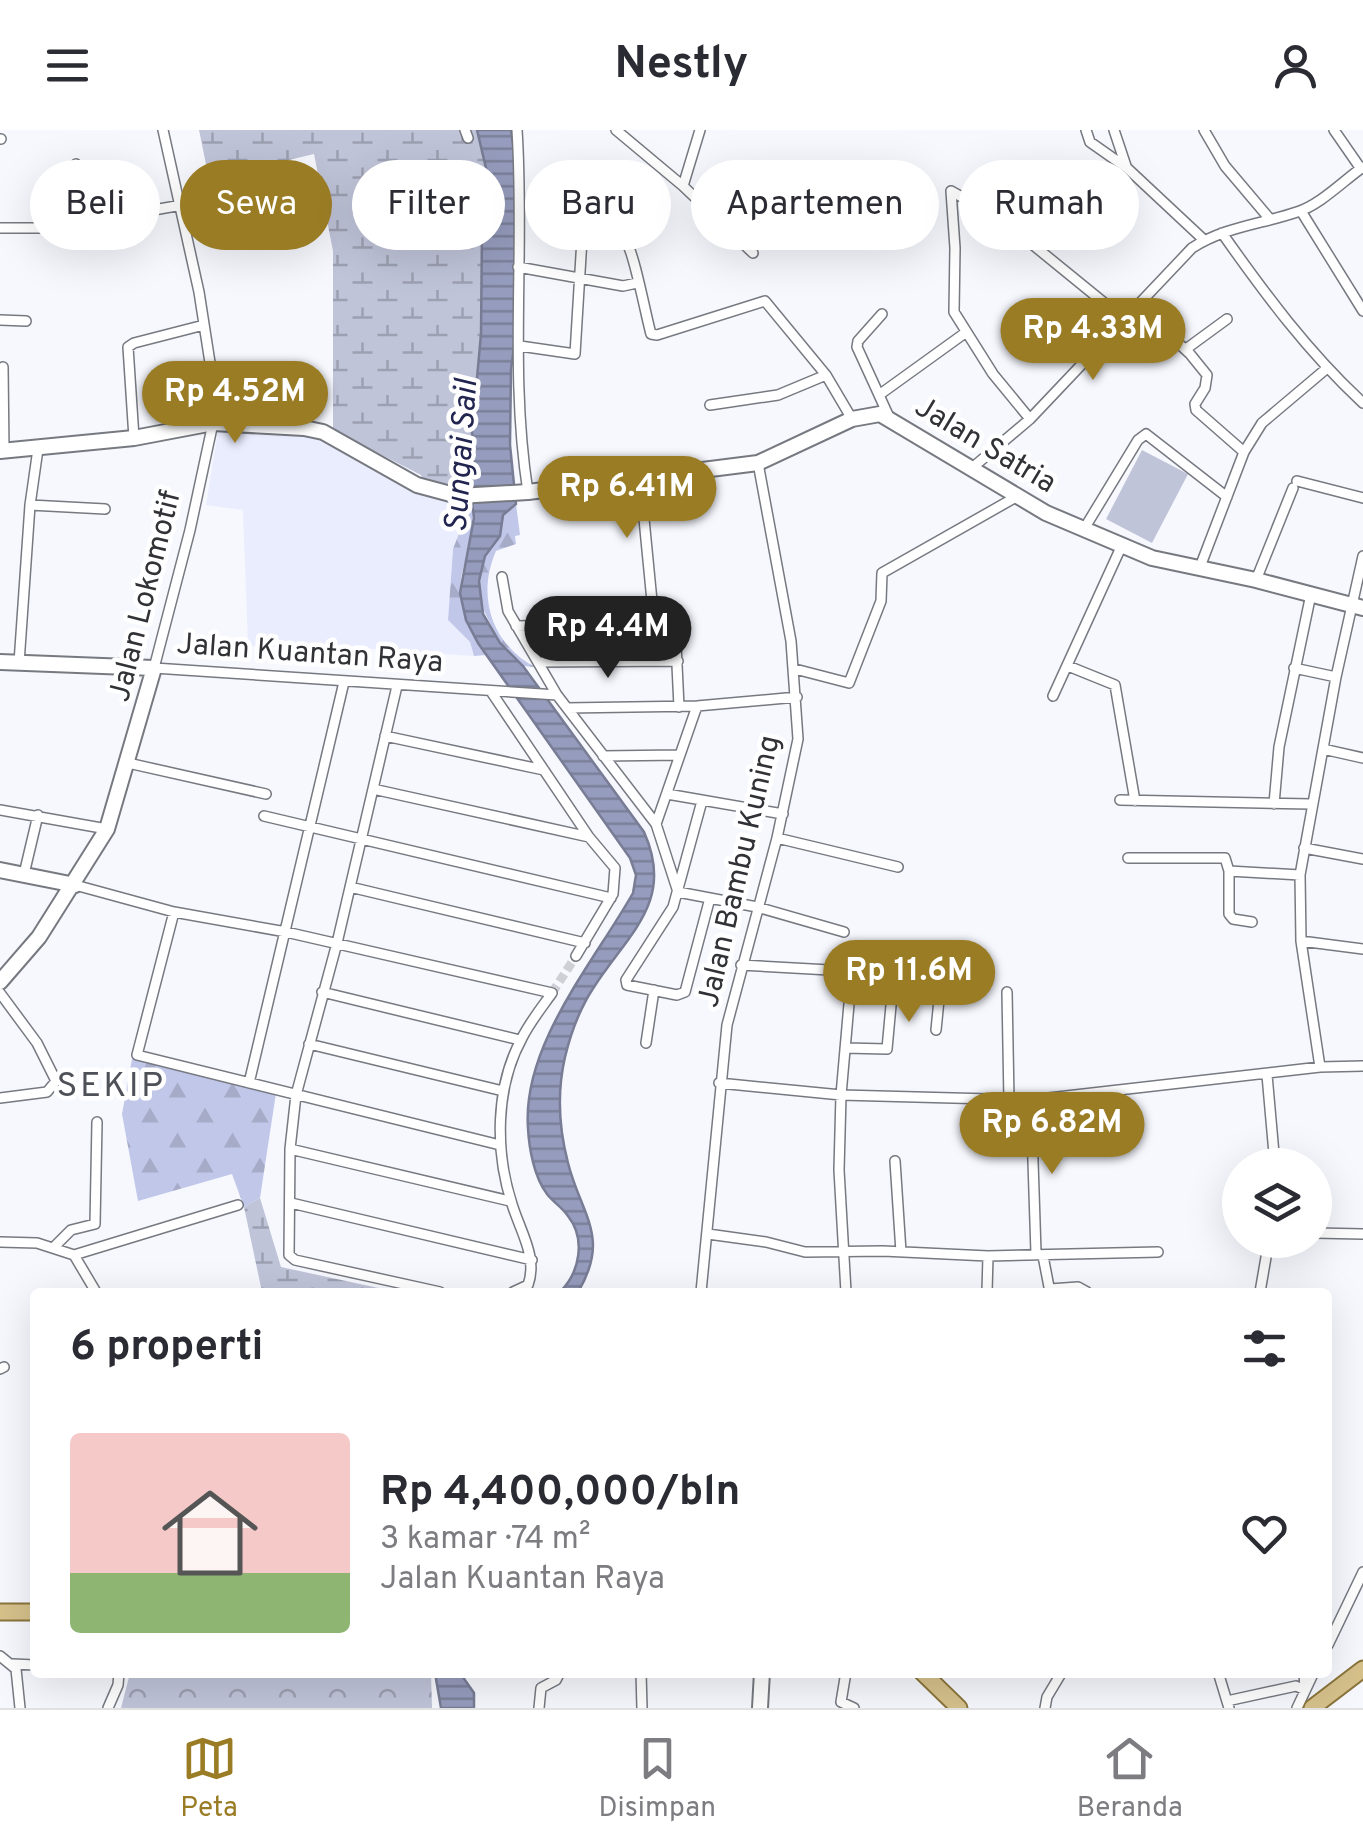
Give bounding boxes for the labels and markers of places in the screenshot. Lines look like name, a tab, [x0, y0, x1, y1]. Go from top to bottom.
pin: Rp 4.33M	[990, 298, 1196, 383]
pin: Rp 4.52M	[132, 361, 338, 446]
pin: Rp 6.41M	[524, 456, 730, 541]
pin: Rp 4.4M	[516, 596, 700, 681]
pin: Rp 11.6M	[806, 940, 1012, 1025]
pin: Rp 6.82M	[949, 1092, 1155, 1177]

